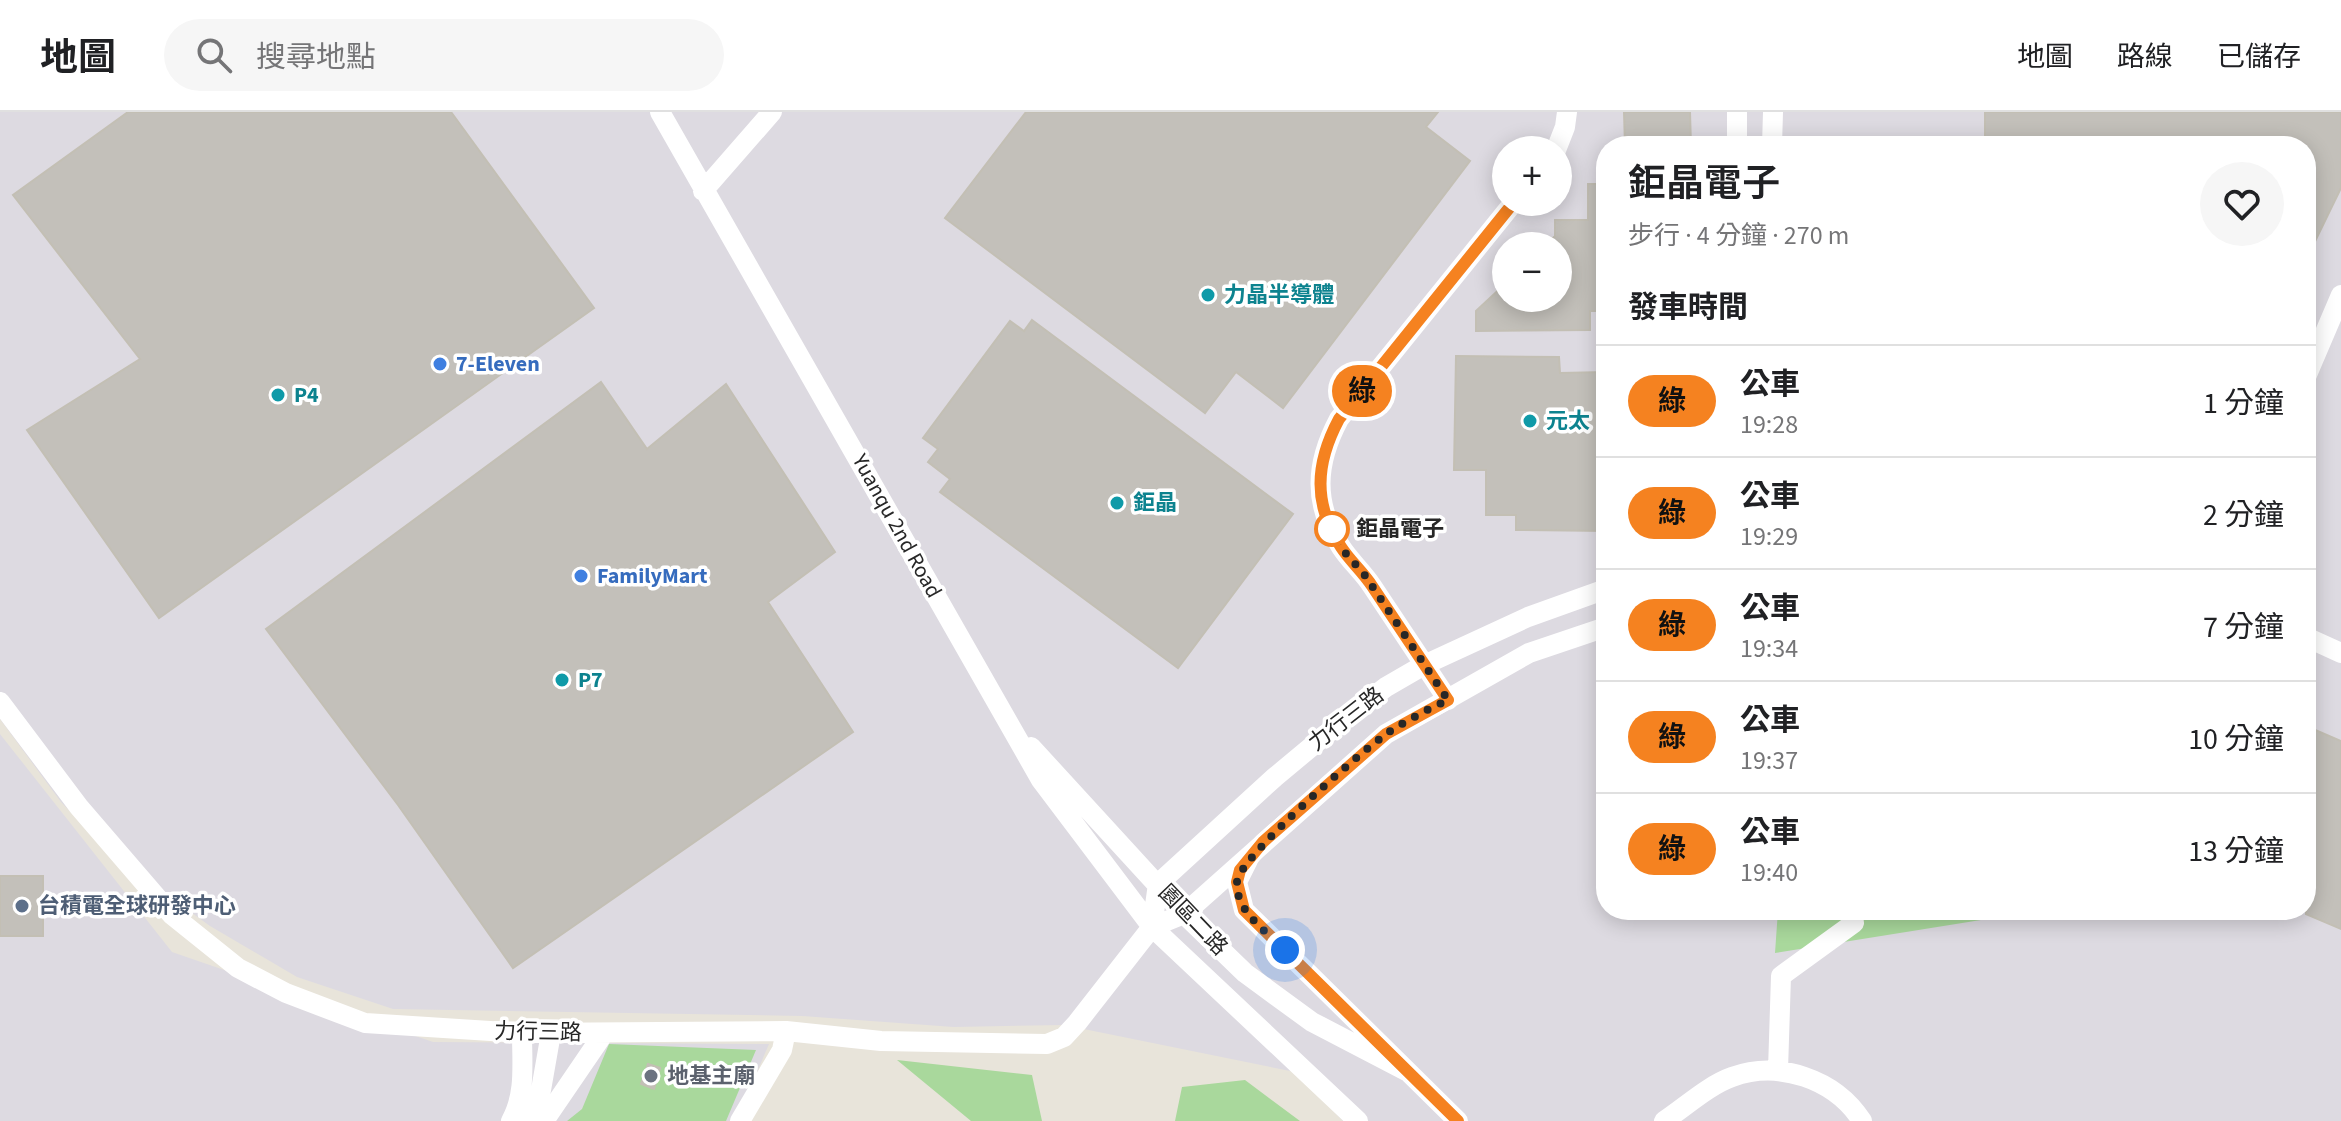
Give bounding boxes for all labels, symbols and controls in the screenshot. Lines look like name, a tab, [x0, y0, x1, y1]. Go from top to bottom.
search box	[164, 19, 724, 91]
text: 地圖	[40, 31, 116, 85]
icon: search	[192, 33, 236, 77]
text: 搜尋地點	[256, 36, 376, 79]
text: 地圖	[2017, 37, 2073, 77]
text: 路線	[2117, 37, 2173, 77]
text: 已儲存	[2217, 37, 2301, 77]
map controls	[1492, 136, 1572, 312]
button: +	[1492, 136, 1572, 216]
text: 鉅晶電子	[1628, 157, 1780, 211]
button: heart	[2200, 162, 2284, 246]
text: 步行 · 4 分鐘 · 270 m	[1628, 217, 1849, 254]
button: −	[1492, 232, 1572, 312]
place label: 力晶半導體	[1224, 279, 1334, 311]
marker: 力晶半導體	[1199, 286, 1217, 304]
text: 發車時間	[1628, 286, 1748, 329]
place label: 7-Eleven	[456, 348, 540, 380]
marker: 7-Eleven	[431, 355, 449, 373]
text: 公車	[1740, 363, 1800, 406]
line badge: 綠	[1336, 365, 1388, 417]
text: 綠	[1348, 371, 1376, 411]
place label: P4	[294, 379, 319, 411]
text: 綠	[1658, 381, 1686, 421]
text: 1 分鐘	[2203, 382, 2284, 425]
marker: P4	[269, 386, 287, 404]
place label: 元太	[1546, 405, 1590, 437]
text: 19:28	[1740, 406, 1798, 443]
marker: 元太	[1521, 412, 1539, 430]
street label: Yuanqu 2nd Road	[844, 447, 950, 604]
text: 公車	[1740, 475, 1800, 518]
place label: 鉅晶	[1133, 487, 1177, 519]
text: 綠	[1658, 493, 1686, 533]
marker: 鉅晶	[1108, 494, 1126, 512]
text: 2 分鐘	[2203, 494, 2284, 537]
marker: 鉅晶電子	[1315, 512, 1349, 546]
place label: 鉅晶電子	[1356, 513, 1444, 545]
text: 19:29	[1740, 518, 1798, 555]
place label: FamilyMart	[597, 560, 708, 592]
marker: FamilyMart	[572, 567, 590, 585]
text: 公車	[1740, 587, 1800, 630]
text: 綠	[1658, 605, 1686, 645]
text: 7 分鐘	[2203, 606, 2284, 649]
text: 19:34	[1740, 630, 1798, 667]
place label: P7	[578, 664, 603, 696]
marker: P7	[553, 671, 571, 689]
street label: 力行三路	[1301, 679, 1391, 759]
text: 公車	[1740, 699, 1800, 742]
text: 綠	[1658, 717, 1686, 757]
text: 10 分鐘	[2188, 718, 2284, 761]
text: 19:37	[1740, 742, 1798, 779]
text: 公車	[1740, 811, 1800, 854]
text: 綠	[1658, 829, 1686, 869]
text: 13 分鐘	[2188, 830, 2284, 873]
text: 19:40	[1740, 854, 1798, 891]
street label: 園區二路	[1151, 877, 1235, 963]
place label: 台積電全球研發中心	[38, 890, 236, 922]
marker: 台積電全球研發中心	[13, 897, 31, 915]
your location	[1265, 930, 1305, 970]
street label: 力行三路	[494, 1015, 582, 1049]
place label: 地基主廟	[667, 1060, 755, 1092]
marker: 地基主廟	[642, 1067, 660, 1085]

